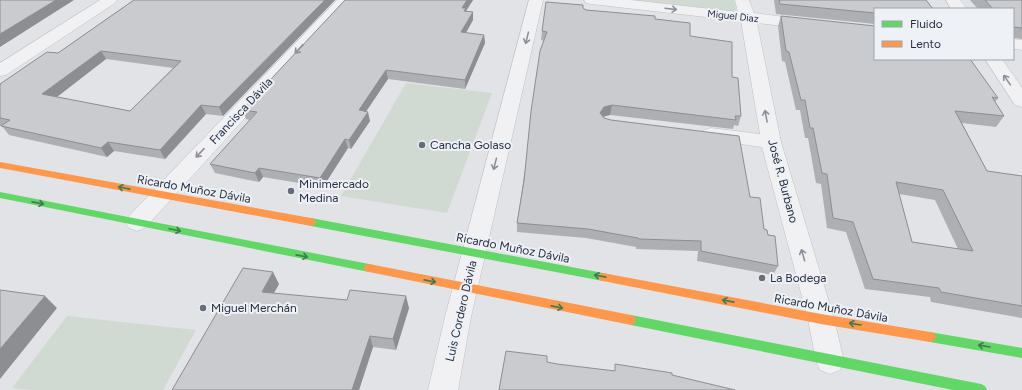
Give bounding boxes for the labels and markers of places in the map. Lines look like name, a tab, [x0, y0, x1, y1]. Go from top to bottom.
place label: Cancha Golaso	[430, 138, 511, 152]
marker: Cancha Golaso	[417, 140, 427, 150]
place label: Minimercado Medina	[299, 177, 369, 205]
marker: Minimercado Medina	[286, 186, 296, 196]
place label: La Bodega	[770, 271, 826, 285]
marker: La Bodega	[757, 273, 767, 283]
place label: Miguel Merchán	[211, 301, 297, 315]
marker: Miguel Merchán	[198, 303, 208, 313]

